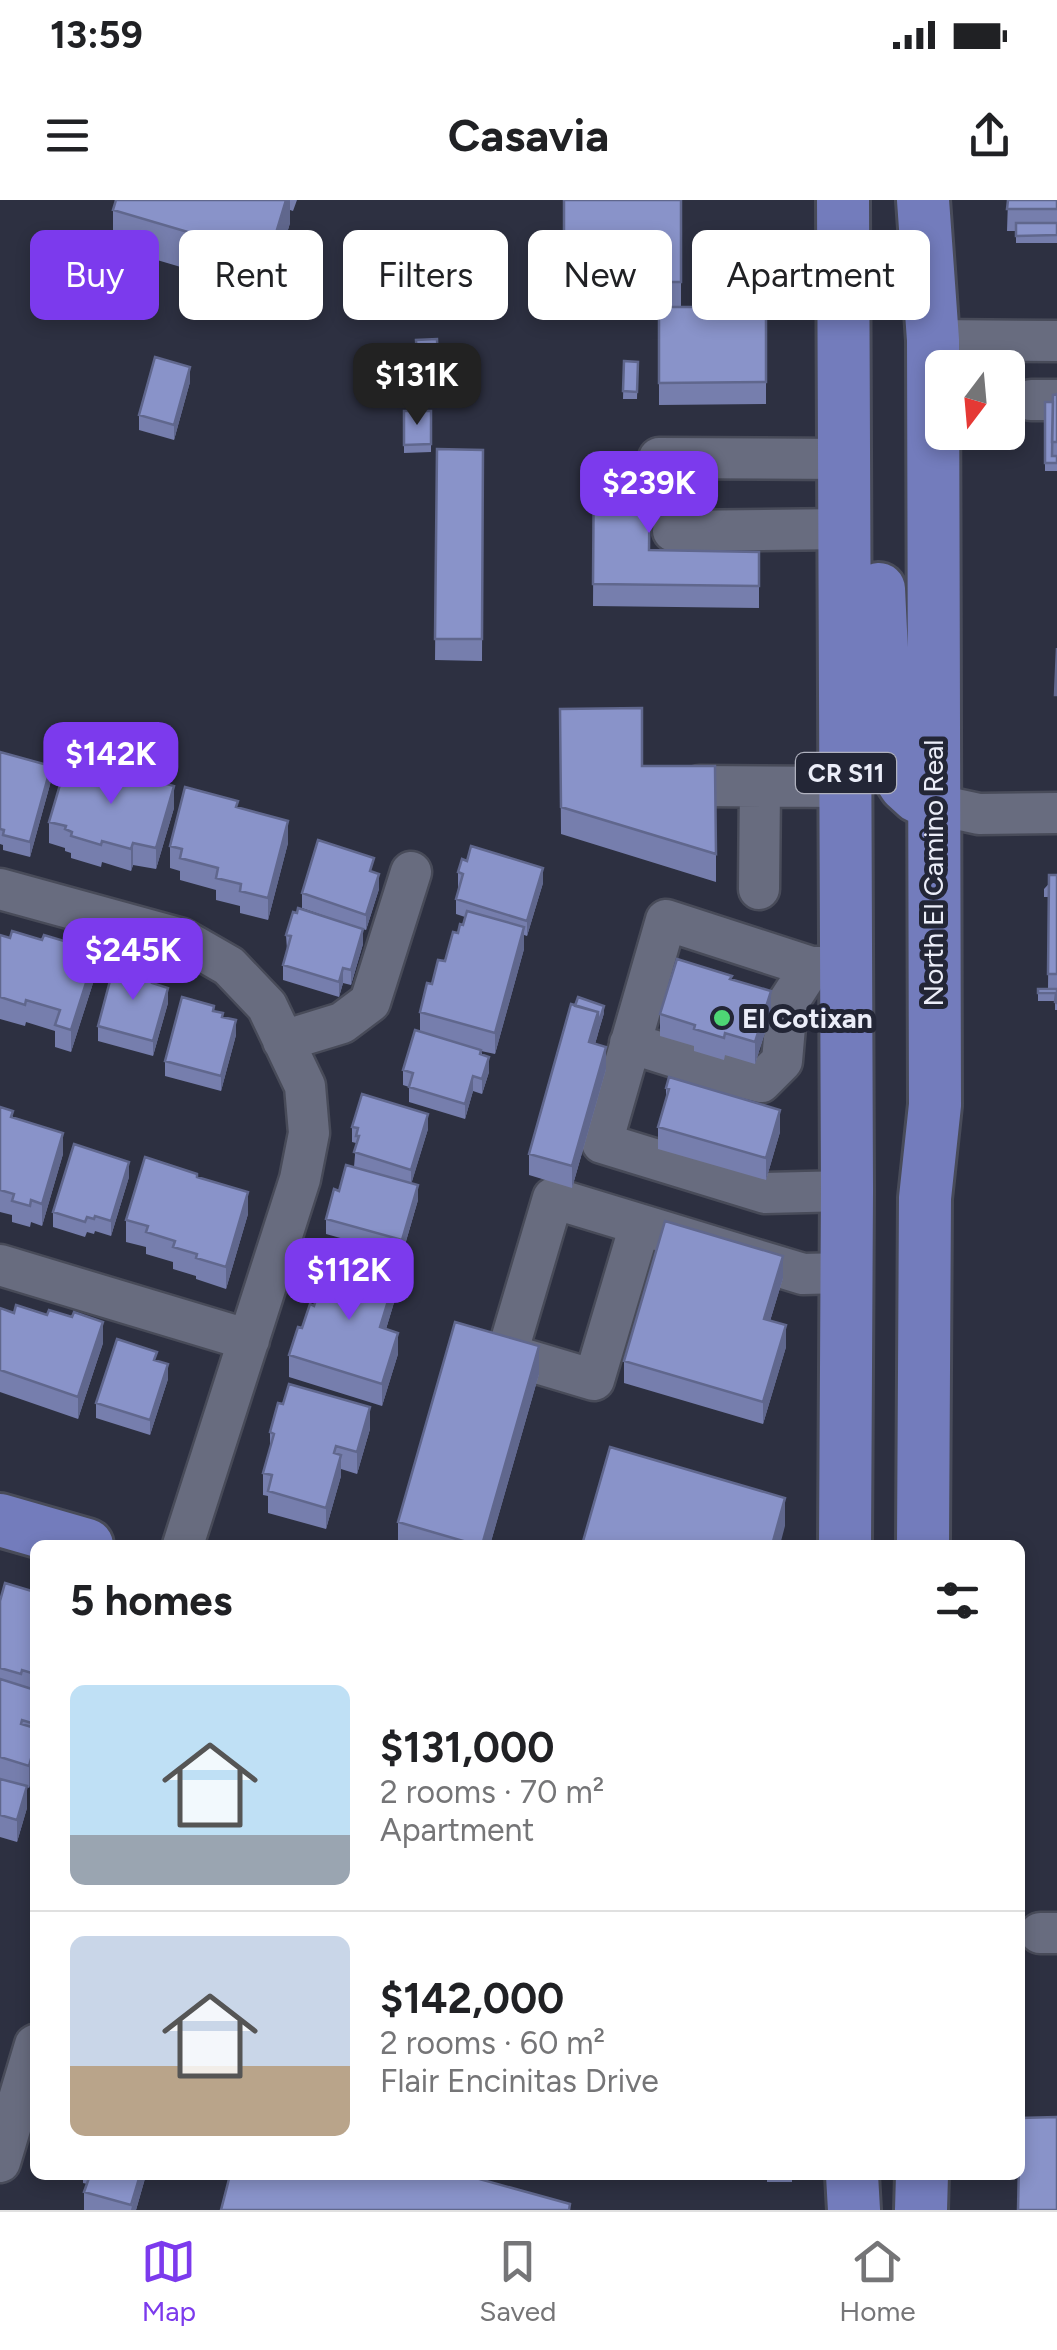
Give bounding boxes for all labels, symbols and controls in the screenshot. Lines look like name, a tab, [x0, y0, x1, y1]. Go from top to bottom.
text: 13:59	[50, 12, 143, 58]
icon: menu	[40, 108, 95, 163]
text: Casavia	[448, 108, 609, 162]
icon: share	[962, 108, 1017, 163]
chip: Buy	[30, 230, 159, 320]
chip: Rent	[179, 230, 323, 320]
chip: Filters	[343, 230, 508, 320]
chip: New	[528, 230, 672, 320]
chip: Apartment	[692, 230, 930, 320]
pin: $131K	[347, 343, 487, 428]
north arrow	[925, 350, 1025, 450]
map controls	[925, 350, 1025, 450]
text: $131K	[375, 356, 459, 394]
pin: $239K	[579, 451, 719, 536]
text: $239K	[602, 464, 696, 502]
pin: $142K	[41, 722, 181, 807]
text: $142K	[65, 735, 157, 773]
street label: North El Camino Real	[916, 740, 950, 1006]
road number: CR S11	[796, 753, 896, 793]
pin: $245K	[63, 918, 203, 1003]
text: $245K	[85, 931, 181, 969]
place label: El Cotixan	[742, 1001, 873, 1035]
marker: El Cotixan	[711, 1007, 733, 1029]
pin: $112K	[279, 1238, 419, 1323]
text: $112K	[307, 1251, 391, 1289]
icon: filters	[930, 1573, 985, 1628]
text: 5 homes	[70, 1575, 232, 1626]
text: $131,000	[380, 1722, 555, 1773]
icon: home	[150, 1725, 270, 1845]
text: 2 rooms · 70 m²	[380, 1773, 604, 1811]
text: Apartment	[380, 1811, 534, 1849]
text: $142,000	[380, 1973, 564, 2024]
icon: home	[150, 1976, 270, 2096]
text: 2 rooms · 60 m²	[380, 2024, 605, 2062]
text: Flair Encinitas Drive	[380, 2062, 659, 2100]
tab: Map	[141, 2234, 196, 2328]
tab: Saved	[479, 2234, 556, 2328]
tab: Home	[839, 2234, 916, 2328]

